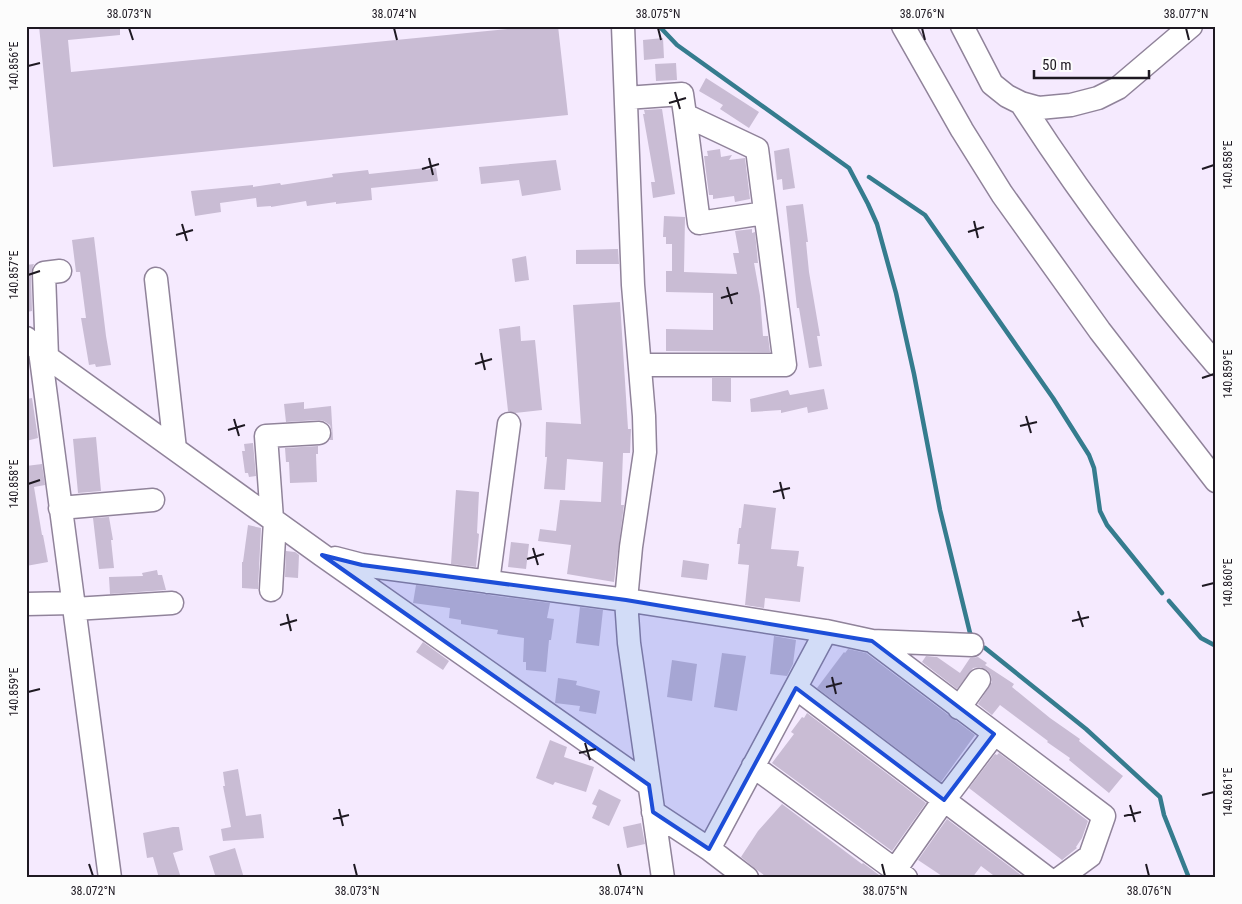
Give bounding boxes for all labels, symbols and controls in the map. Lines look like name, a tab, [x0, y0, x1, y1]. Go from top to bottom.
text: 38.073°N	[107, 7, 151, 21]
text: 38.074°N	[372, 7, 416, 21]
text: 38.075°N	[636, 7, 680, 21]
text: 38.076°N	[900, 7, 944, 21]
text: 38.077°N	[1164, 7, 1208, 21]
text: 140.856°E	[7, 41, 21, 91]
scale bar	[1034, 48, 1150, 80]
text: 50 m	[1042, 56, 1072, 74]
text: 140.858°E	[1221, 140, 1235, 190]
text: 140.857°E	[7, 250, 21, 300]
text: 140.859°E	[1221, 349, 1235, 399]
text: 140.858°E	[7, 459, 21, 509]
text: 140.860°E	[1221, 558, 1235, 608]
text: 140.859°E	[7, 667, 21, 717]
text: 140.861°E	[1221, 767, 1235, 817]
text: 38.072°N	[71, 884, 115, 898]
text: 38.073°N	[335, 884, 379, 898]
text: 38.074°N	[599, 884, 643, 898]
text: 38.075°N	[863, 884, 907, 898]
text: 38.076°N	[1127, 884, 1171, 898]

